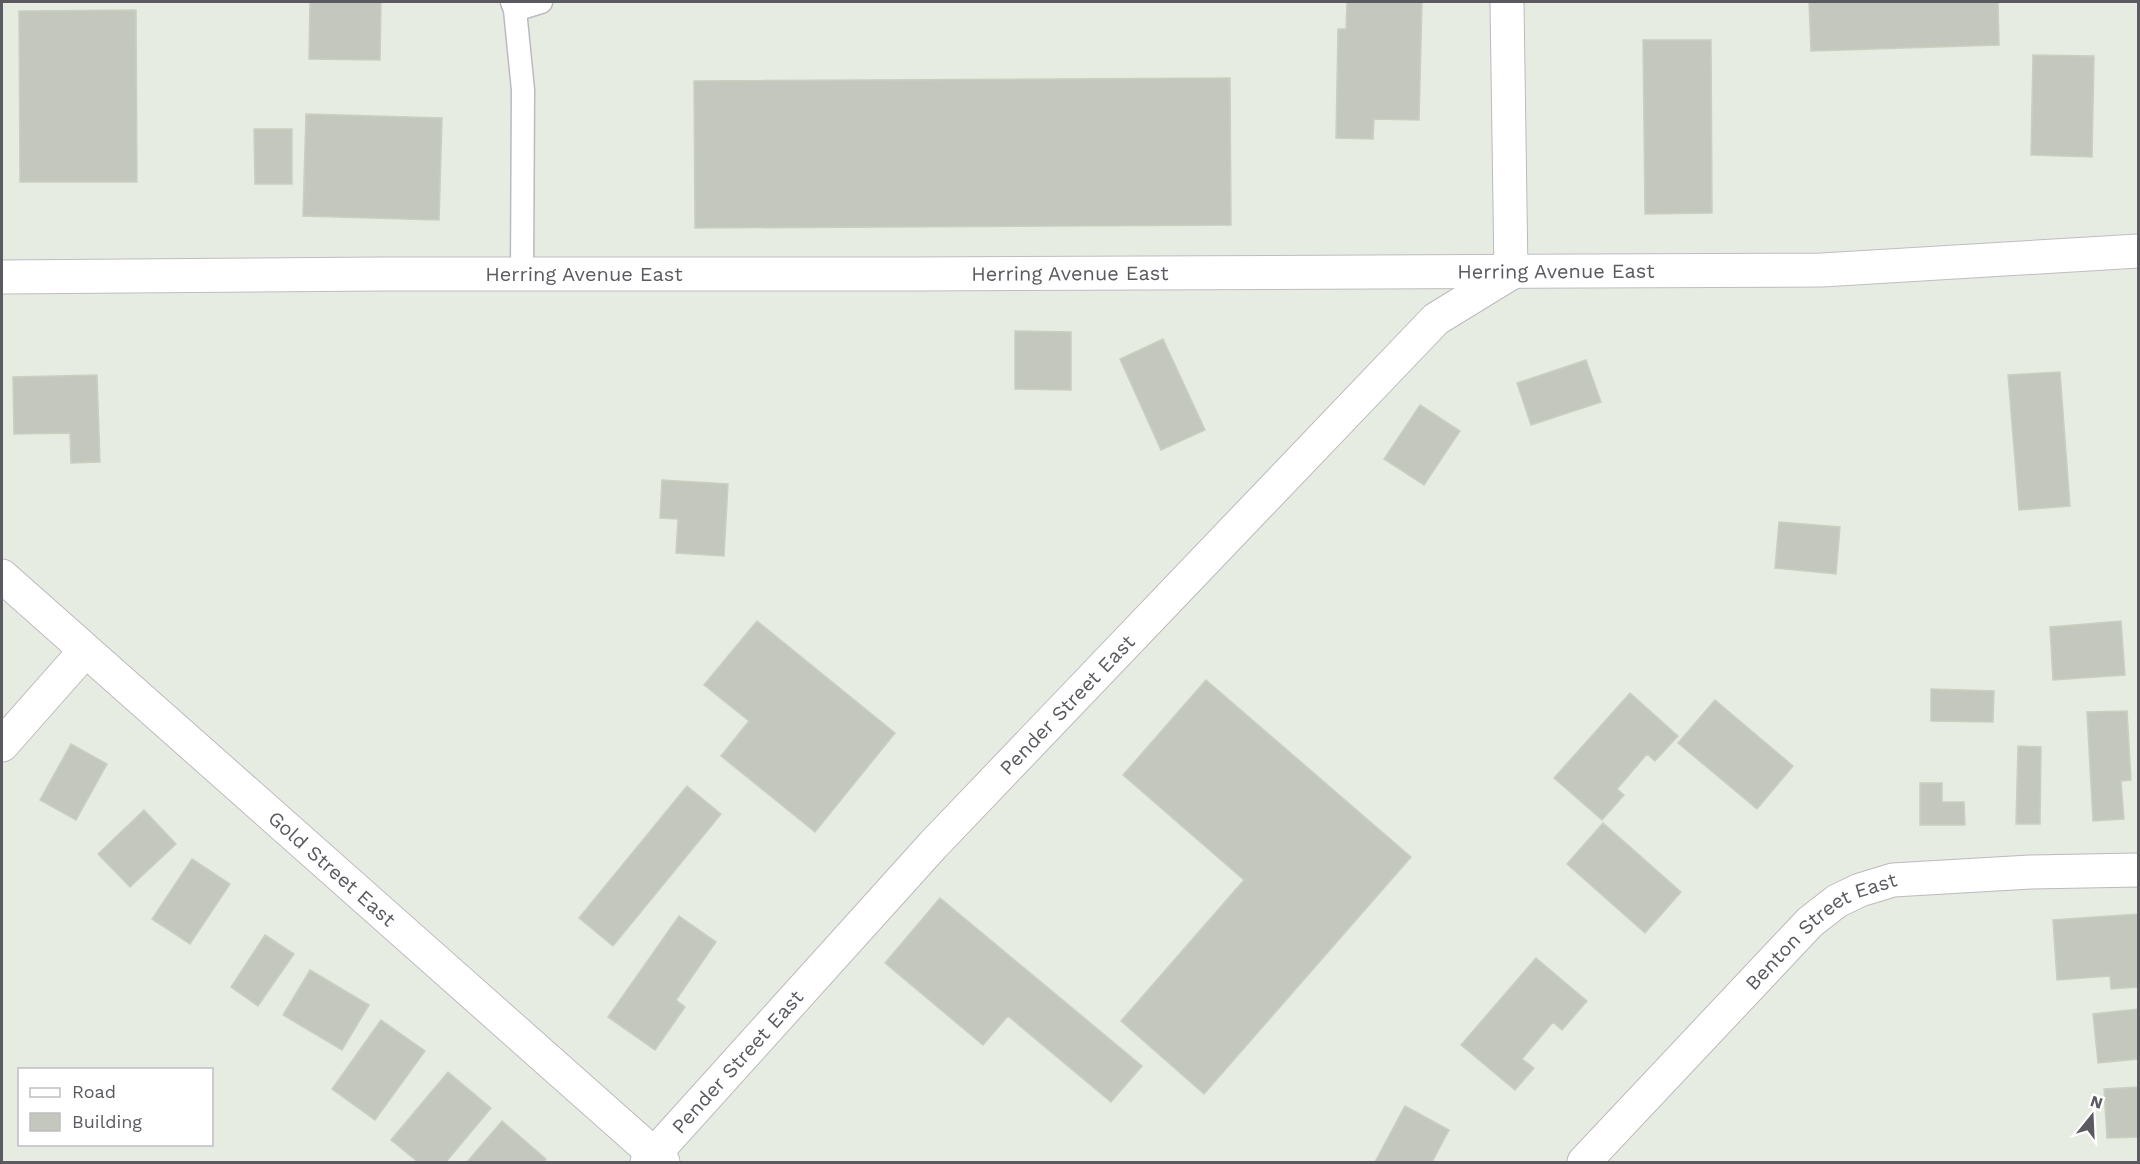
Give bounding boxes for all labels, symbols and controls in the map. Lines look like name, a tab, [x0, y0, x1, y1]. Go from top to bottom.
street label: Herring Avenue East	[1457, 259, 1655, 284]
street label: Herring Avenue East	[971, 261, 1169, 286]
street label: Herring Avenue East	[485, 262, 683, 286]
street label: Pender Street East	[995, 629, 1140, 780]
street label: Gold Street East	[263, 806, 401, 932]
street label: Benton Street East	[1740, 867, 1900, 995]
street label: Pender Street East	[667, 985, 809, 1138]
legend	[18, 1068, 213, 1146]
text: Road	[72, 1081, 116, 1102]
north arrow	[2062, 1086, 2122, 1146]
text: N	[2088, 1091, 2105, 1113]
text: Building	[72, 1111, 142, 1132]

